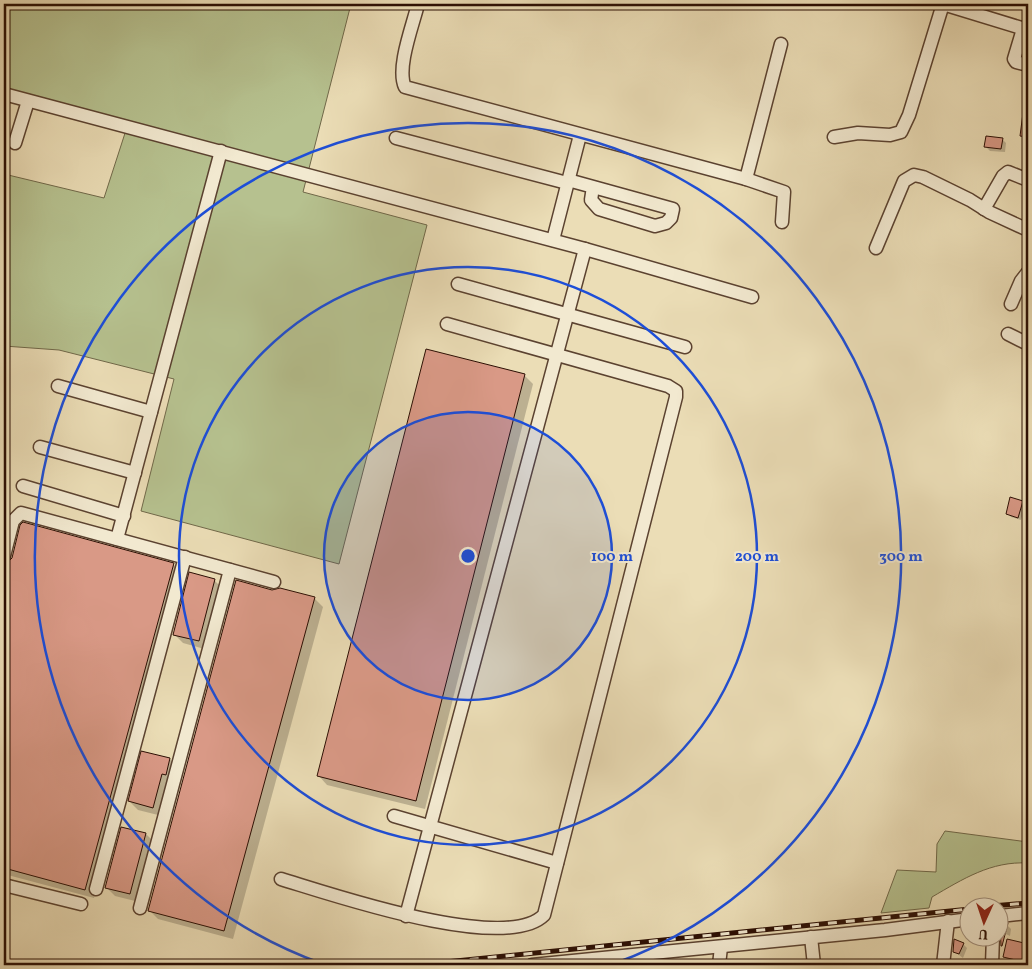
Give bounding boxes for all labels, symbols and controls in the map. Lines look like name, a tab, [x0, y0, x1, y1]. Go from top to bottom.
centre of rings	[459, 547, 477, 565]
text: 100 m	[591, 547, 634, 568]
text: 200 m	[735, 547, 779, 568]
text: 300 m	[879, 547, 923, 568]
north arrow	[960, 896, 1010, 946]
text: U	[978, 924, 989, 943]

